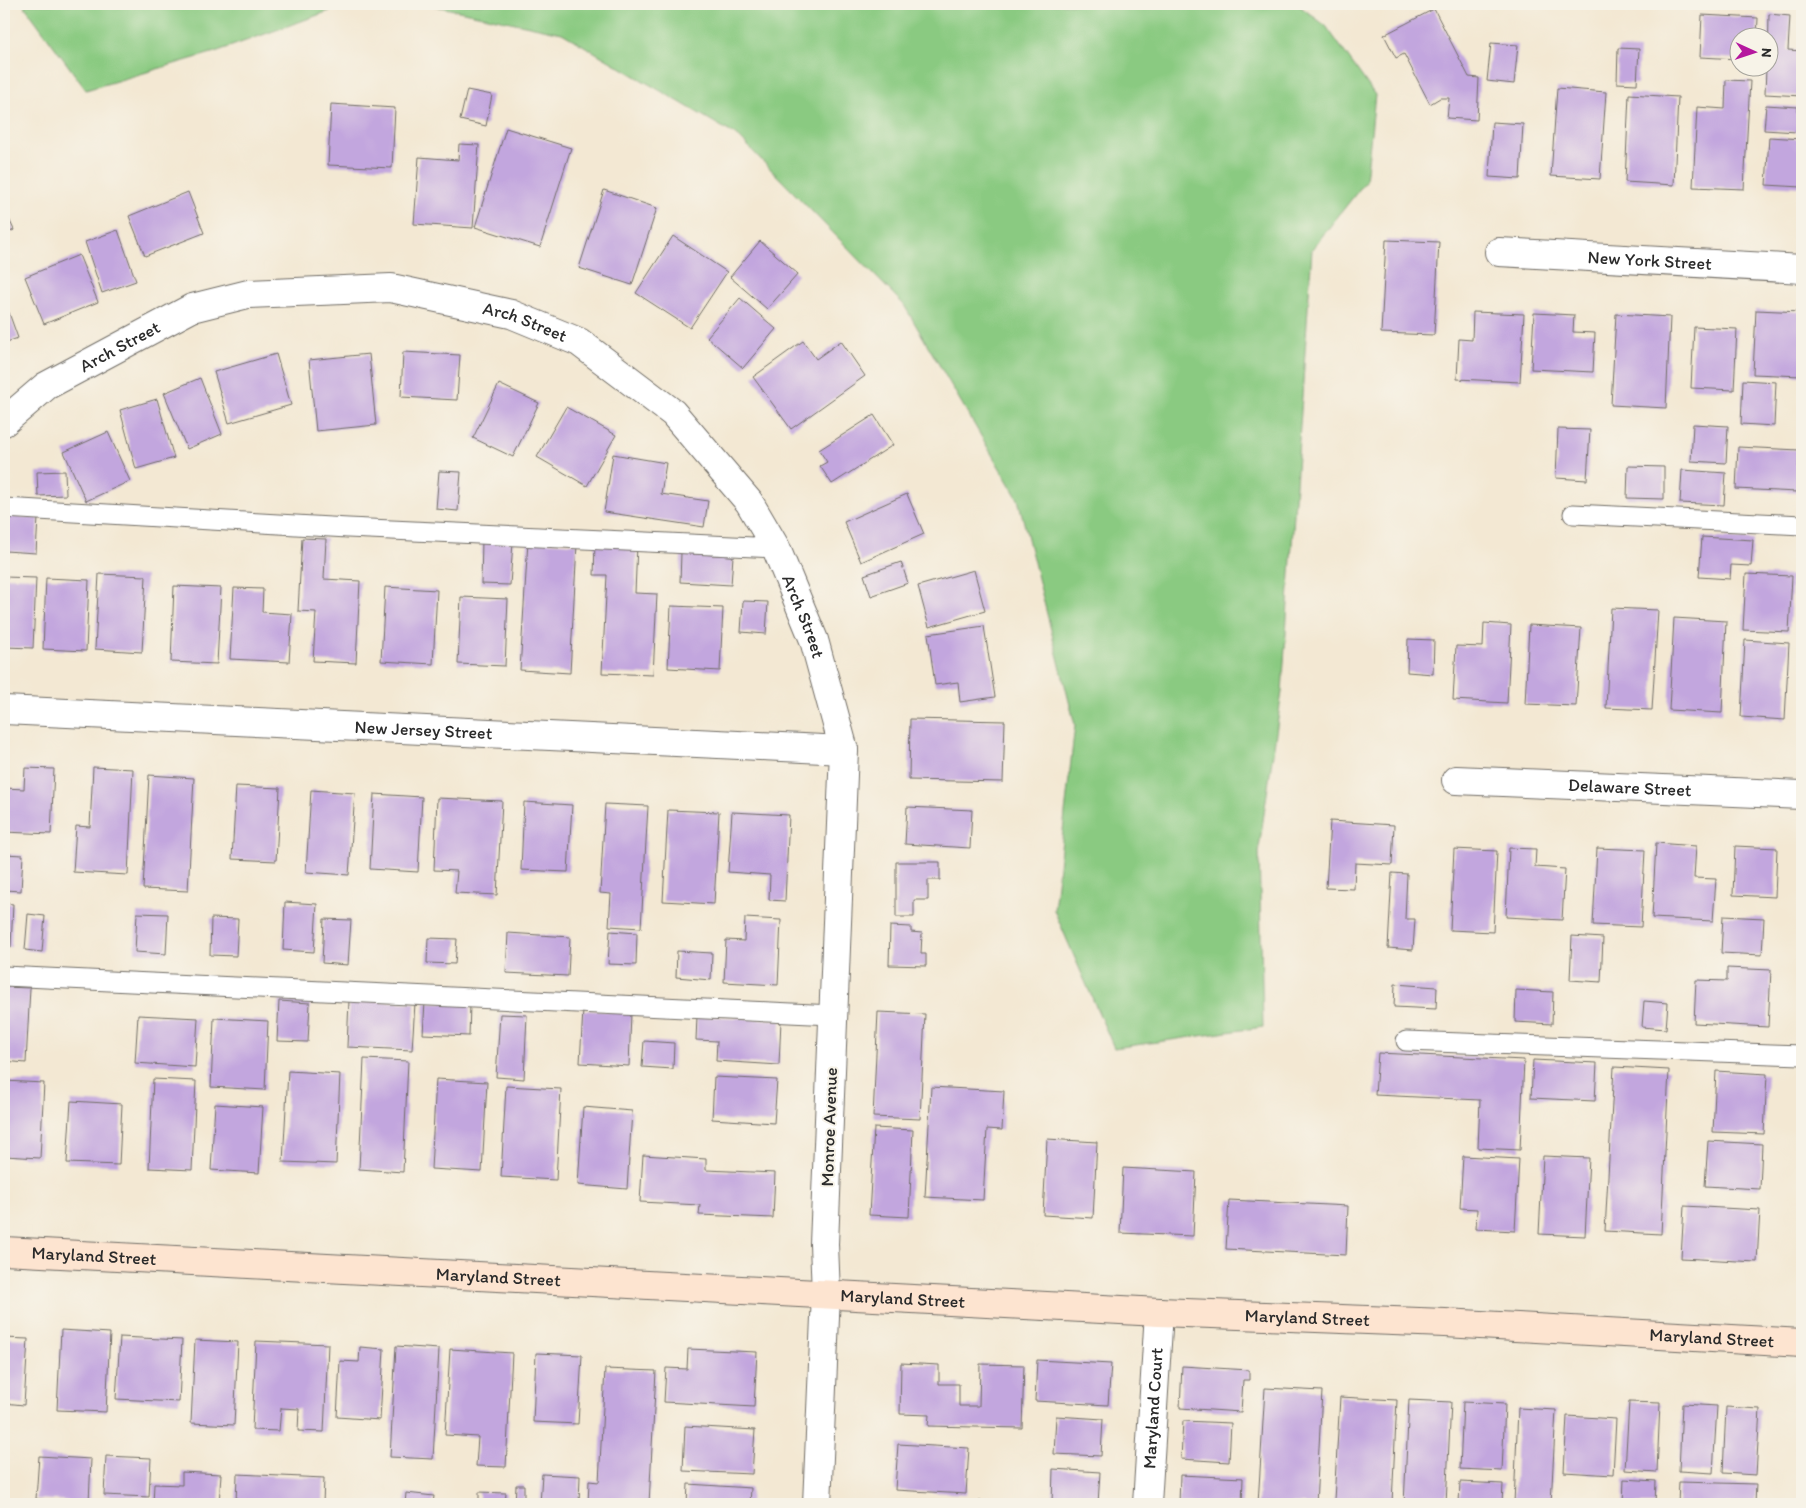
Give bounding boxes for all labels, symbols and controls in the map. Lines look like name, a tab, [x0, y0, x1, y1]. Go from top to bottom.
north arrow	[1728, 28, 1778, 78]
text: N	[1758, 47, 1775, 58]
street label: New York Street	[1587, 246, 1713, 275]
street label: Arch Street	[481, 297, 571, 347]
street label: Arch Street	[76, 316, 164, 377]
street label: Arch Street	[777, 571, 829, 661]
street label: New Jersey Street	[354, 716, 493, 744]
street label: Delaware Street	[1568, 774, 1692, 801]
street label: Monroe Avenue	[816, 1067, 842, 1187]
street label: Maryland Street	[31, 1241, 157, 1270]
street label: Maryland Street	[435, 1263, 562, 1291]
street label: Maryland Street	[840, 1284, 966, 1313]
street label: Maryland Street	[1244, 1304, 1370, 1331]
street label: Maryland Street	[1649, 1323, 1775, 1352]
street label: Maryland Court	[1138, 1347, 1168, 1470]

